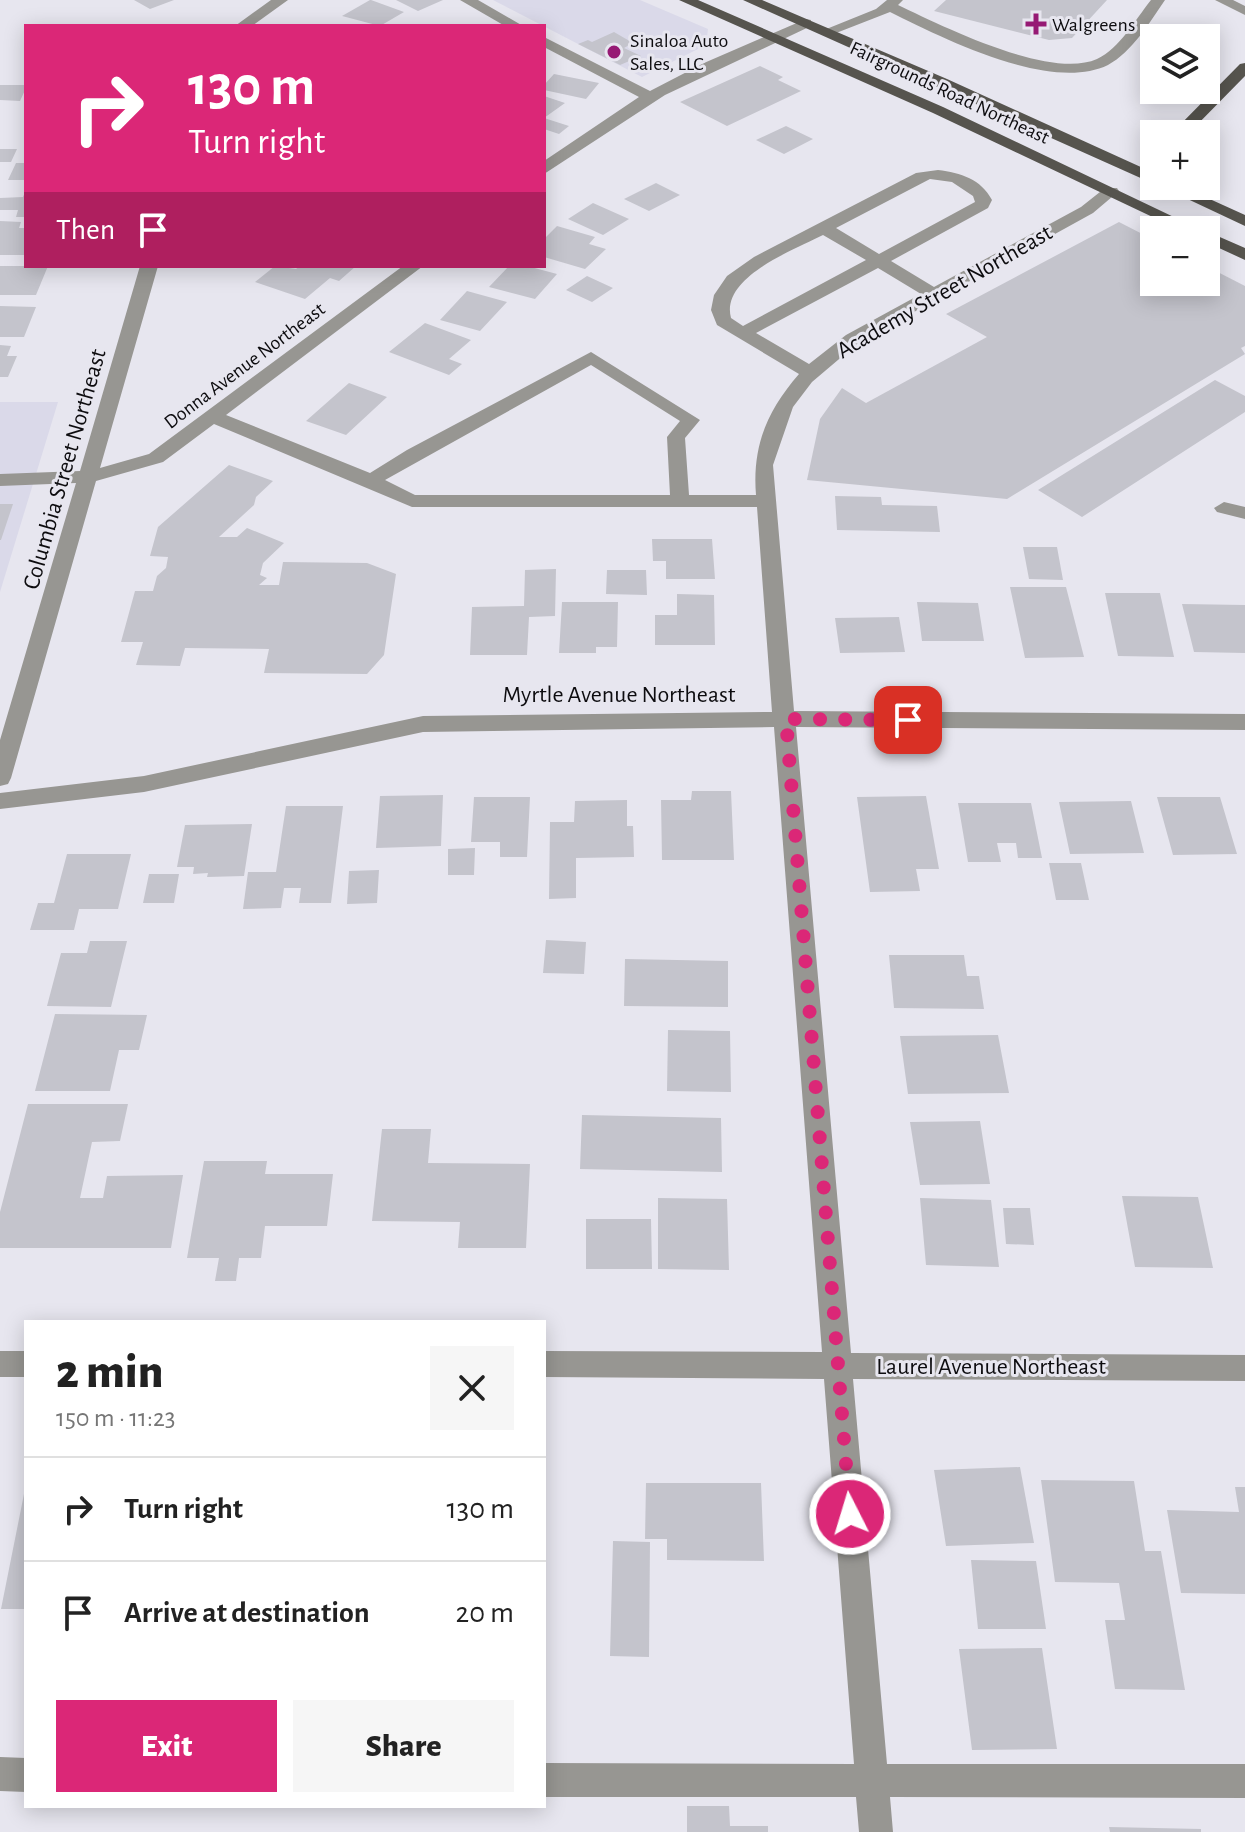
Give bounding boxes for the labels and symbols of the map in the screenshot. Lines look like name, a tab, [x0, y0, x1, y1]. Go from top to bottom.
marker: Walgreens	[1027, 15, 1045, 33]
place label: Walgreens	[1052, 15, 1135, 35]
place label: Sinaloa Auto Sales, LLC	[630, 31, 728, 74]
street label: Fairgrounds Road Northeast	[847, 38, 1053, 148]
marker: Sinaloa Auto Sales, LLC	[605, 43, 623, 61]
street label: Academy Street Northeast	[833, 220, 1057, 363]
street label: Donna Avenue Northeast	[161, 299, 329, 433]
street label: Columbia Street Northeast	[19, 346, 111, 592]
street label: Myrtle Avenue Northeast	[502, 683, 736, 707]
pin	[874, 686, 942, 754]
street label: Laurel Avenue Northeast	[876, 1355, 1106, 1379]
position arrow	[808, 1472, 892, 1556]

